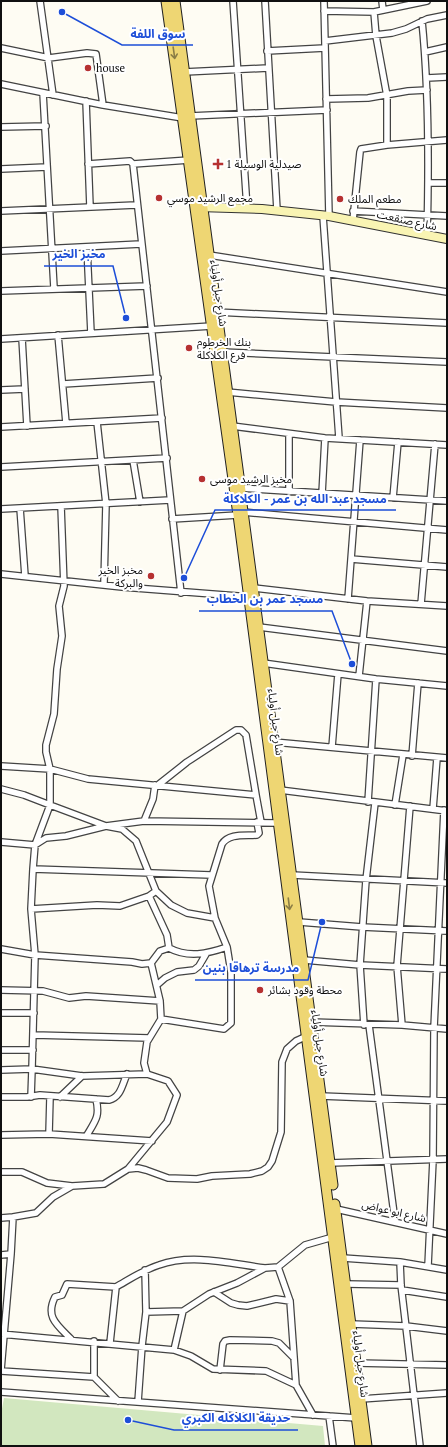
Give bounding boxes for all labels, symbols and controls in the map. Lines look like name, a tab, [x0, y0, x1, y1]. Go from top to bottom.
callout: سوق اللفة	[122, 21, 193, 45]
text: سوق اللفة	[131, 26, 185, 41]
one-way arrow	[170, 46, 178, 59]
place label: house	[96, 61, 126, 75]
marker: house	[83, 63, 93, 73]
place label: صيدلية الوسيلة 1	[226, 157, 302, 171]
marker: صيدلية الوسيلة 1	[213, 159, 223, 169]
place label: مجمع الرشيد موسي	[167, 191, 253, 208]
place label: مطعم الملك	[348, 192, 402, 208]
marker: مجمع الرشيد موسي	[154, 193, 164, 203]
marker: مطعم الملك	[335, 194, 345, 204]
street label: شارع صنقعت	[375, 207, 439, 234]
callout: مخبز الخير	[44, 242, 113, 266]
text: مخبز الخير	[51, 246, 106, 261]
street label: شارع جبل أولياء	[206, 259, 231, 328]
place label: بنك الخرطوم فرع الكلاكلة	[197, 335, 251, 363]
marker: بنك الخرطوم فرع الكلاكلة	[184, 343, 194, 353]
place label: مخبز الرشيد موسى	[210, 472, 292, 486]
marker: مخبز الرشيد موسى	[197, 474, 207, 484]
callout: مسجد عبد الله بن عمر - الكلاكلة	[215, 486, 396, 510]
text: مسجد عبد الله بن عمر - الكلاكلة	[223, 491, 387, 506]
place label: مخبز الخير والبركة	[97, 563, 143, 590]
marker: مخبز الخير والبركة	[146, 571, 156, 581]
callout: مسجد عمر بن الخطاب	[199, 587, 332, 611]
text: مسجد عمر بن الخطاب	[207, 591, 323, 606]
street label: شارع جبل أولياء	[264, 688, 287, 757]
one-way arrow	[285, 897, 292, 910]
callout: مدرسة ترهاقا بنين	[195, 956, 308, 980]
text: مدرسة ترهاقا بنين	[203, 960, 299, 975]
place label: محطة وقود بشائر	[267, 983, 343, 997]
marker: محطة وقود بشائر	[255, 985, 265, 995]
street label: شارع جبل أولياء	[307, 1009, 332, 1078]
street label: شارع ابو عواض	[360, 1197, 428, 1226]
street label: شارع جبل أولياء	[349, 1330, 372, 1399]
callout: حديقة الكلاكله الكبري	[174, 1406, 298, 1430]
text: حديقة الكلاكله الكبري	[182, 1410, 291, 1428]

